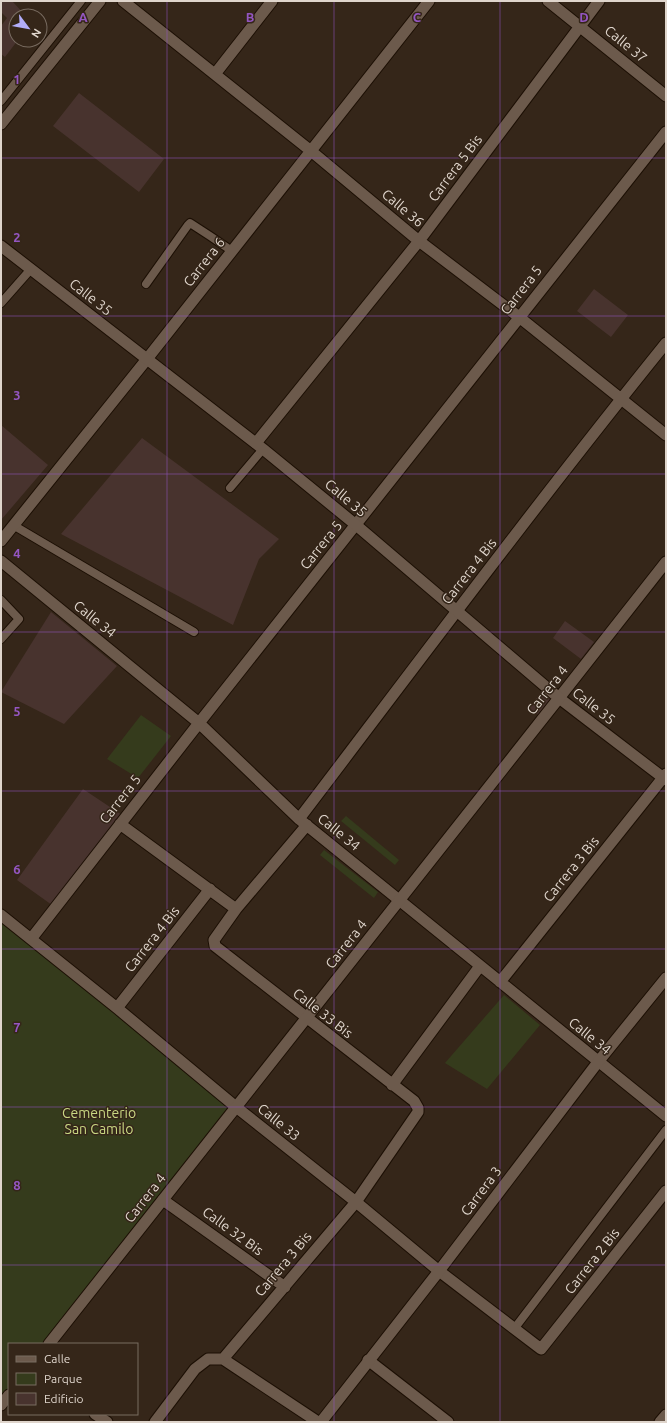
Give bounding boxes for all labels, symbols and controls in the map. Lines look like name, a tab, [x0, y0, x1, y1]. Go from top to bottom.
north arrow	[8, 8, 48, 48]
text: A	[78, 10, 88, 24]
text: B	[246, 10, 255, 24]
text: C	[413, 10, 422, 24]
text: D	[579, 10, 589, 24]
street label: Calle 37	[602, 22, 650, 66]
text: N	[29, 27, 44, 40]
text: 1	[13, 72, 21, 86]
street label: Carrera 5 Bis	[425, 132, 485, 204]
street label: Calle 36	[379, 186, 427, 230]
text: 2	[13, 230, 21, 244]
street label: Carrera 6	[180, 234, 228, 290]
street label: Carrera 5	[497, 262, 545, 318]
street label: Calle 35	[66, 275, 116, 319]
text: 3	[13, 388, 21, 402]
street label: Calle 35	[322, 476, 370, 520]
street label: Carrera 5	[297, 518, 345, 572]
street label: Carrera 4 Bis	[438, 535, 500, 607]
text: 4	[13, 546, 21, 560]
street label: Calle 34	[71, 597, 119, 641]
street label: Carrera 4	[523, 662, 571, 718]
street label: Calle 35	[569, 684, 619, 728]
text: 5	[13, 704, 21, 718]
street label: Carrera 5	[96, 771, 144, 827]
street label: Calle 34	[315, 810, 363, 854]
street label: Carrera 3 Bis	[540, 833, 602, 905]
text: 6	[13, 862, 21, 876]
street label: Carrera 4 Bis	[121, 903, 183, 975]
street label: Carrera 4	[322, 916, 370, 972]
street label: Calle 33 Bis	[290, 985, 356, 1041]
street label: Calle 34	[566, 1014, 614, 1058]
text: 7	[13, 1020, 21, 1034]
street label: Calle 33	[255, 1100, 303, 1144]
park label: Cementerio San Camilo	[62, 1105, 136, 1137]
street label: Carrera 3	[457, 1163, 505, 1219]
street label: Carrera 4	[121, 1170, 169, 1226]
text: 8	[13, 1178, 21, 1192]
street label: Calle 32 Bis	[199, 1204, 267, 1258]
street label: Carrera 2 Bis	[561, 1225, 623, 1297]
street label: Carrera 3 Bis	[251, 1228, 315, 1300]
legend	[8, 1343, 138, 1415]
text: Calle	[44, 1352, 70, 1365]
text: Parque	[44, 1372, 82, 1385]
text: Edificio	[44, 1392, 84, 1405]

